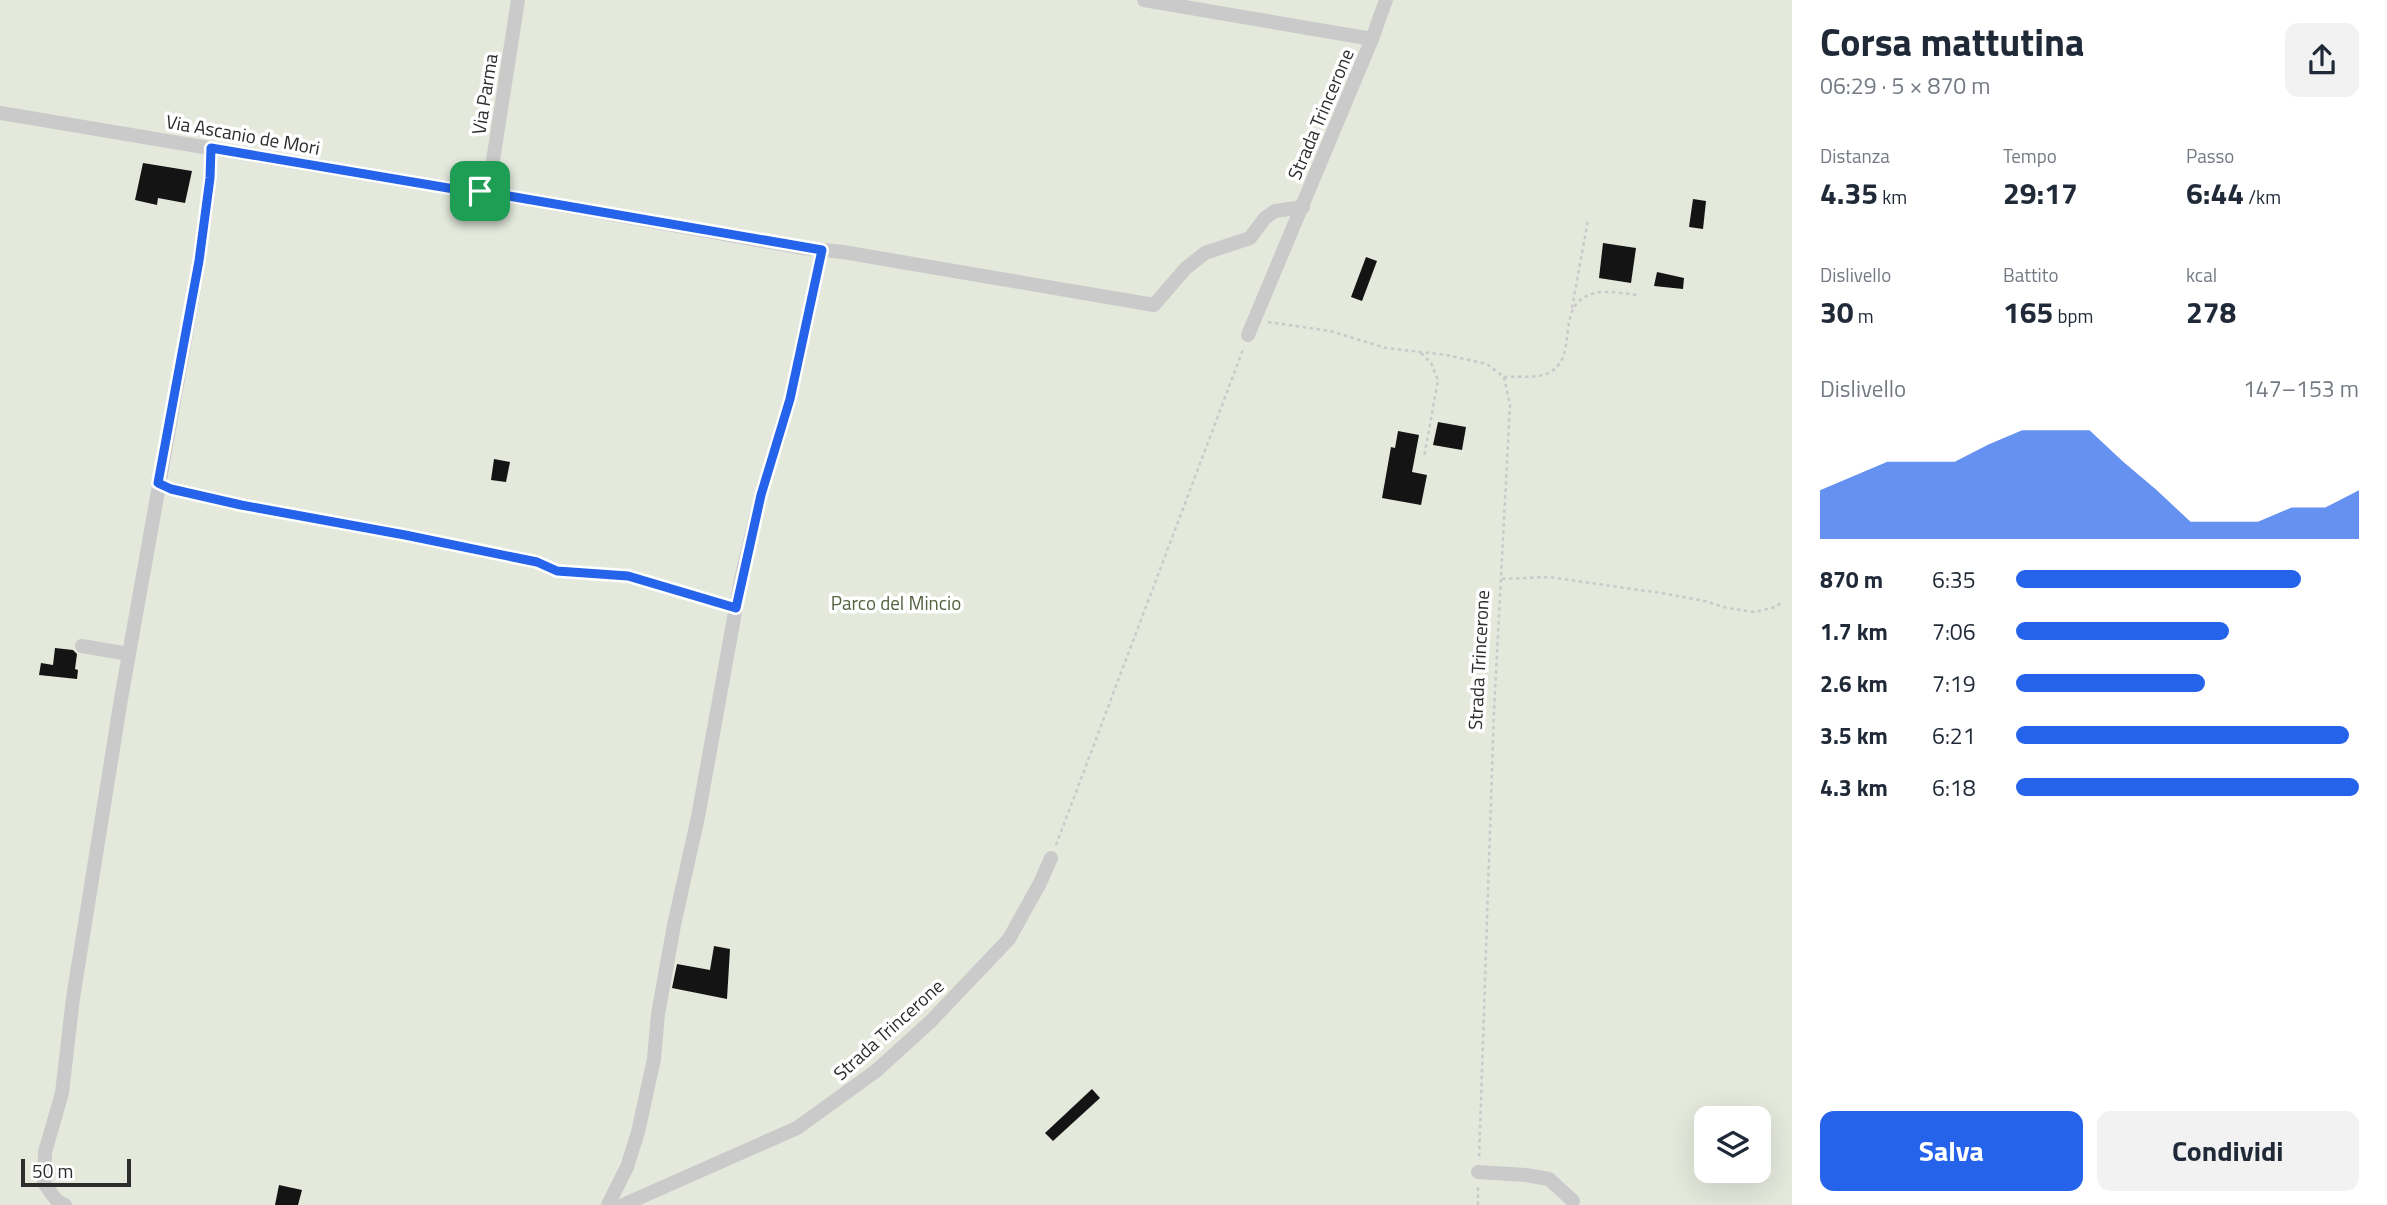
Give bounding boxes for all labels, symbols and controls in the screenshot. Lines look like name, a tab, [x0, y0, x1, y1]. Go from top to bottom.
text: Corsa mattutina	[1820, 13, 2084, 71]
button: share	[2285, 23, 2359, 97]
street label: Strada Trincerone	[1279, 44, 1361, 184]
street label: Via Parma	[463, 51, 505, 137]
text: 06:29 · 5 × 870 m	[1820, 68, 1990, 103]
street label: Via Ascanio de Mori	[164, 106, 322, 162]
text: Distanza	[1820, 141, 1890, 170]
text: Tempo	[2003, 141, 2057, 170]
text: Passo	[2186, 141, 2234, 170]
pin	[450, 161, 510, 221]
text: 4.35	[1820, 170, 1878, 216]
text: 29:17	[2003, 170, 2078, 216]
text: 6:44	[2186, 170, 2244, 216]
icon: arrive	[461, 172, 499, 210]
text: km	[1878, 182, 1907, 211]
text: /km	[2244, 182, 2281, 211]
text: Dislivello	[1820, 260, 1891, 289]
text: Battito	[2003, 260, 2058, 289]
text: kcal	[2186, 260, 2217, 289]
text: 30	[1820, 289, 1854, 335]
text: 165	[2003, 289, 2053, 335]
text: 278	[2186, 289, 2236, 335]
text: m	[1854, 301, 1874, 330]
text: bpm	[2053, 301, 2093, 330]
text: Dislivello	[1820, 371, 1906, 406]
text: 147–153 m	[2243, 371, 2359, 406]
text: 870 m	[1820, 562, 1883, 597]
text: 6:35	[1932, 562, 1976, 597]
park label: Parco del Mincio	[831, 588, 961, 617]
street label: Strada Trincerone	[1460, 589, 1496, 731]
text: 1.7 km	[1820, 614, 1888, 649]
text: 7:06	[1932, 614, 1976, 649]
text: 2.6 km	[1820, 666, 1888, 701]
text: 7:19	[1932, 666, 1976, 701]
text: 3.5 km	[1820, 718, 1888, 753]
text: 6:21	[1932, 718, 1976, 753]
text: 4.3 km	[1820, 770, 1888, 805]
text: 6:18	[1932, 770, 1976, 805]
street label: Strada Trincerone	[826, 971, 950, 1087]
map controls	[1694, 1106, 1771, 1183]
button: layers	[1694, 1106, 1771, 1183]
button: Salva	[1820, 1111, 2083, 1191]
button: Condividi	[2097, 1111, 2359, 1191]
scale bar	[21, 1156, 131, 1188]
text: 50 m	[32, 1156, 73, 1185]

